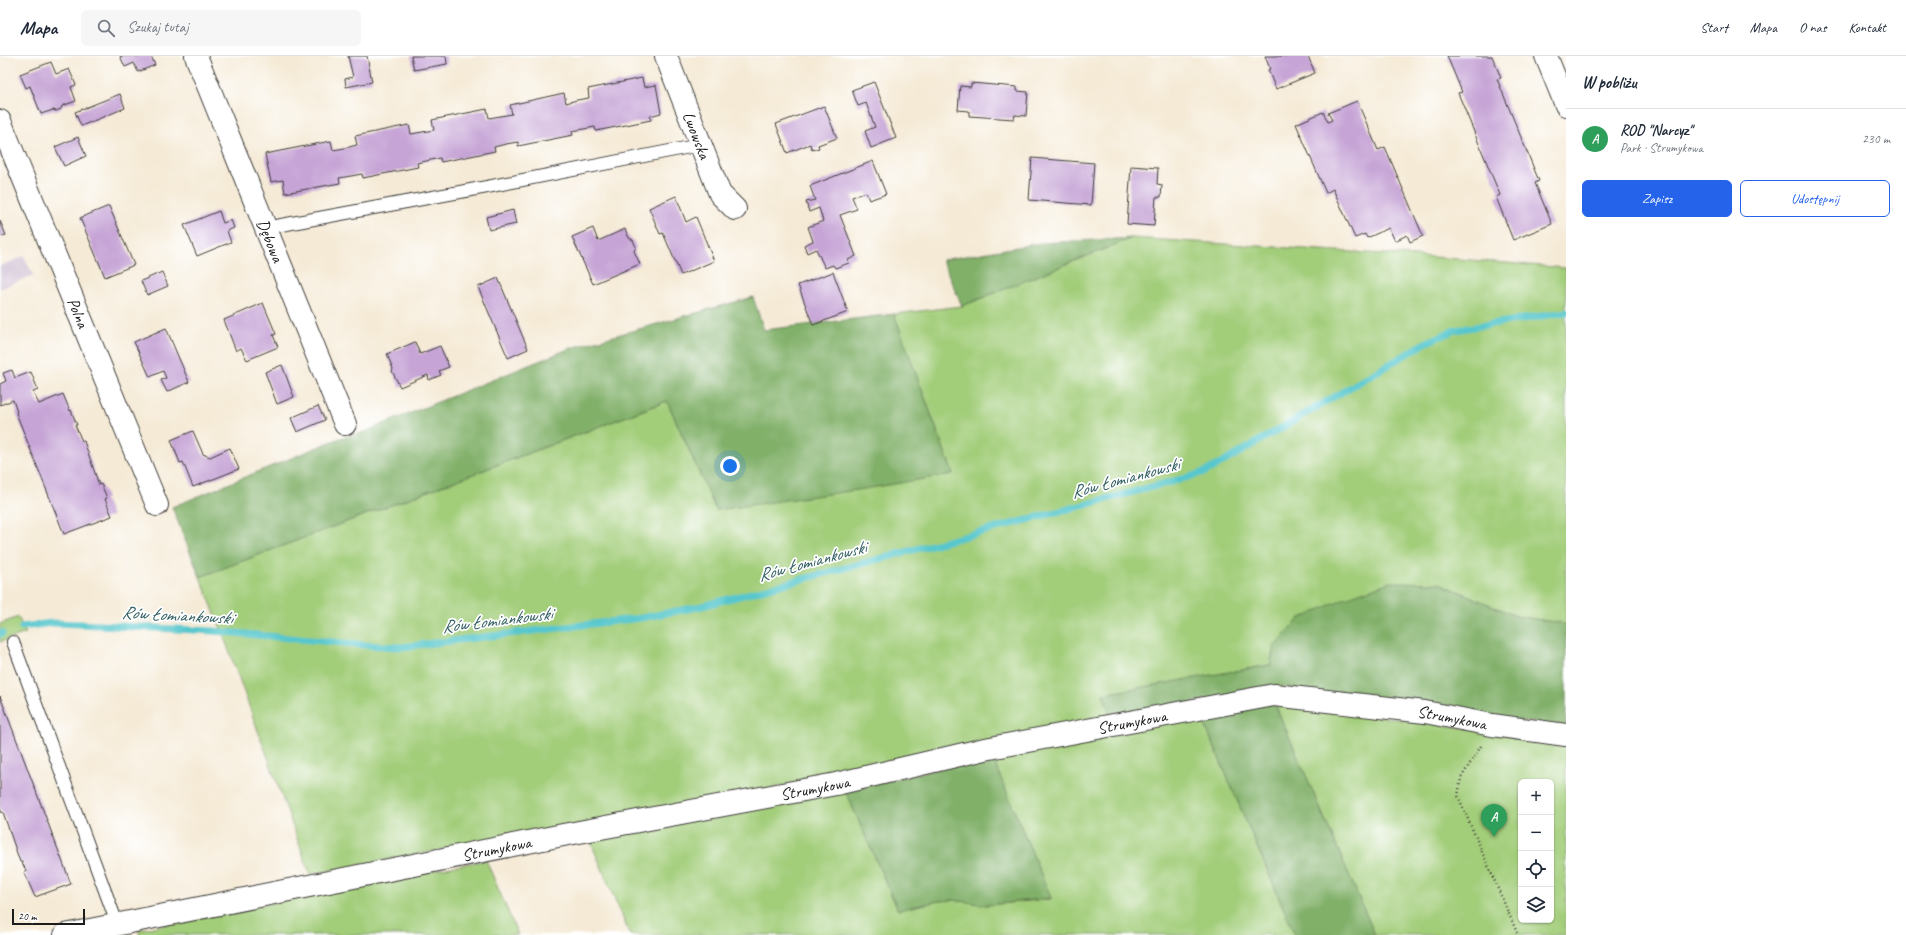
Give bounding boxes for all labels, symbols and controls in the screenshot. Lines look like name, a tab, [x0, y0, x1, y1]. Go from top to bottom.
search box	[81, 10, 361, 46]
text: Mapa	[20, 16, 57, 40]
icon: search	[95, 17, 117, 39]
text: Szukaj tutaj	[127, 18, 188, 37]
text: Start	[1700, 19, 1728, 36]
text: Mapa	[1750, 19, 1777, 36]
text: O nas	[1799, 19, 1826, 36]
text: Kontakt	[1848, 19, 1886, 36]
text: W pobliżu	[1582, 72, 1637, 93]
street label: Lwowska	[678, 108, 716, 163]
text: ROD "Narcyz"	[1620, 121, 1692, 140]
text: A	[1592, 131, 1598, 147]
text: 230 m	[1862, 131, 1890, 147]
text: Park · Strumykowa	[1620, 140, 1703, 156]
button: Zapisz	[1582, 180, 1732, 217]
button: Udostępnij	[1740, 180, 1890, 217]
street label: Dębowa	[253, 216, 289, 266]
street label: Polna	[63, 294, 94, 332]
water label: Rów Łomiankowski	[1069, 452, 1186, 503]
your location	[720, 456, 740, 476]
water label: Rów Łomiankowski	[756, 535, 873, 586]
water label: Rów Łomiankowski	[121, 601, 237, 629]
water label: Rów Łomiankowski	[441, 602, 558, 638]
street label: Strumykowa	[1416, 701, 1490, 735]
street label: Strumykowa	[1095, 704, 1170, 738]
street label: Strumykowa	[778, 770, 853, 805]
map controls	[1518, 779, 1554, 923]
button: +	[1518, 779, 1554, 815]
pin: A	[1481, 804, 1507, 837]
button: −	[1518, 815, 1554, 851]
street label: Strumykowa	[460, 831, 535, 866]
button: locate	[1518, 851, 1554, 887]
button: layers	[1518, 887, 1554, 923]
scale bar	[12, 907, 85, 926]
text: 20 m	[18, 909, 37, 923]

